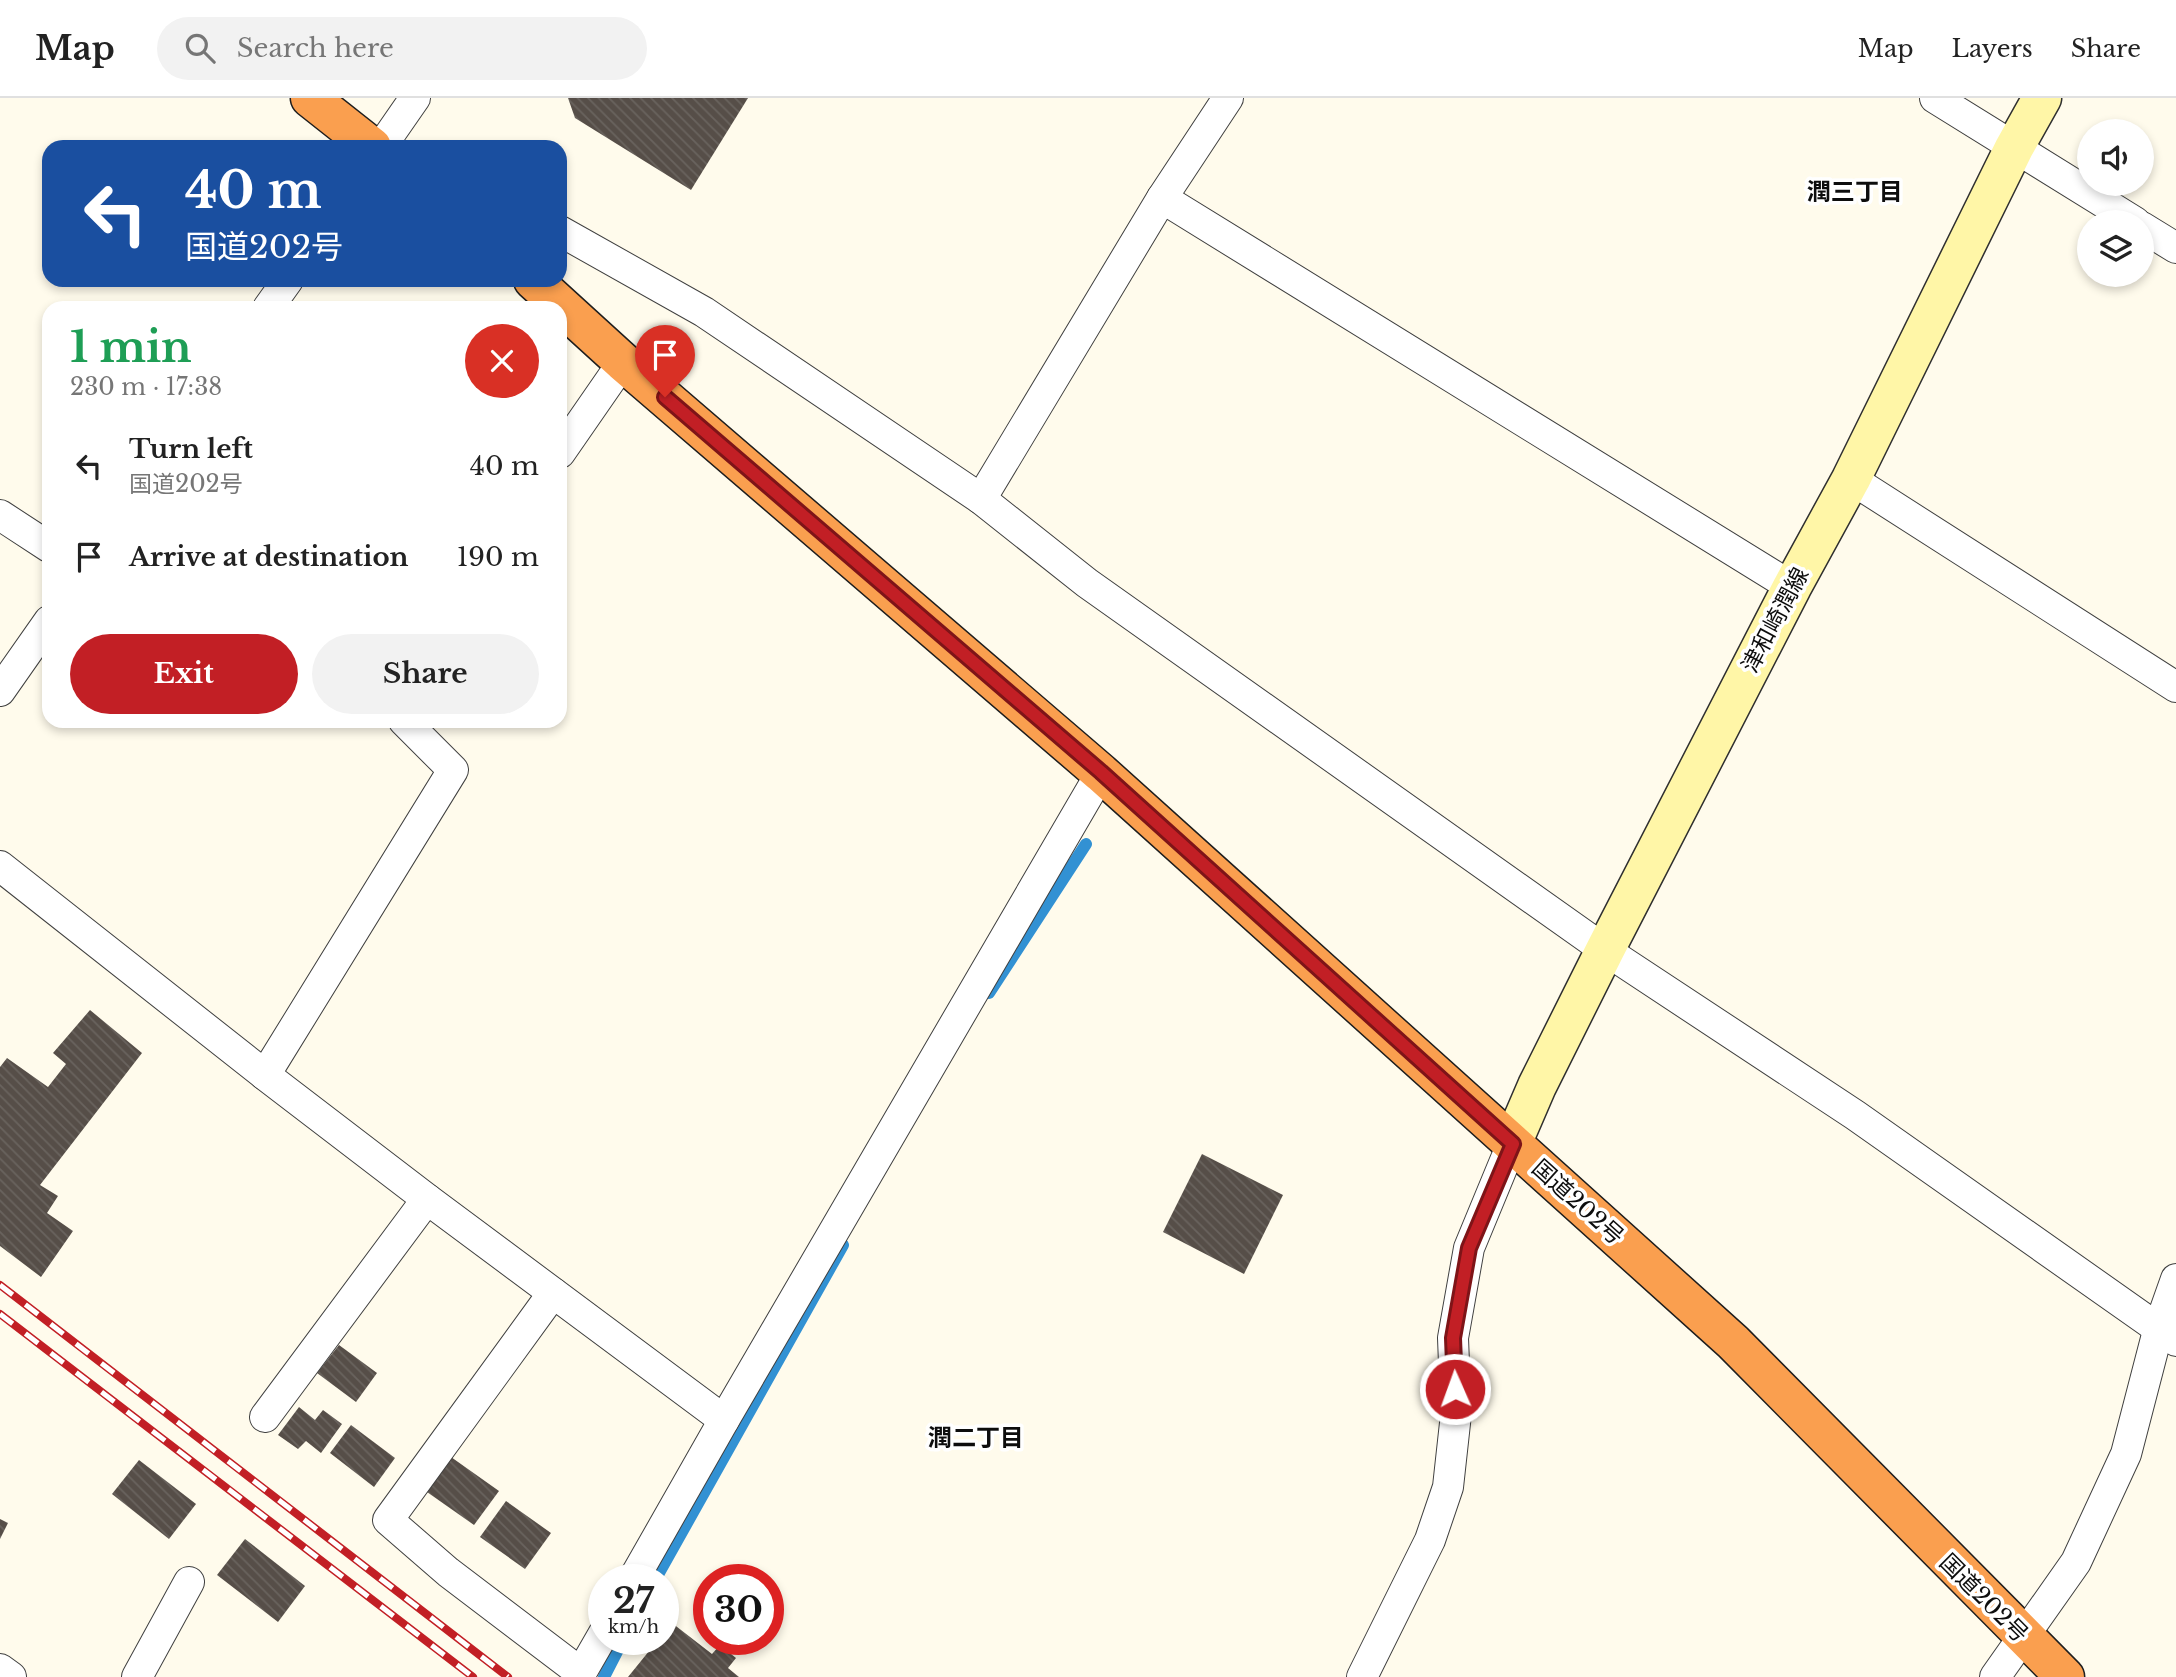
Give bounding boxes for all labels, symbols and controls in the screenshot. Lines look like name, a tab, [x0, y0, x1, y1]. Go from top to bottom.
search box	[157, 17, 647, 80]
text: Map	[35, 28, 115, 69]
icon: search	[181, 29, 219, 67]
text: Search here	[237, 32, 394, 64]
text: Map	[1858, 34, 1914, 63]
text: Layers	[1952, 34, 2033, 63]
text: Share	[2071, 34, 2141, 63]
map controls	[2077, 119, 2154, 287]
button: sound	[2077, 119, 2154, 196]
text: 40 m	[185, 160, 322, 221]
icon: left	[70, 168, 161, 259]
district label: 潤三丁目	[1807, 177, 1903, 206]
button: layers	[2077, 210, 2154, 287]
text: 国道202号	[185, 227, 343, 267]
text: 1 min	[70, 321, 192, 373]
button: close	[465, 324, 539, 398]
pin	[635, 325, 695, 397]
icon: arrive	[646, 336, 684, 374]
text: 230 m · 17:38	[70, 373, 222, 401]
text: Turn left	[129, 433, 253, 465]
icon: left	[70, 447, 108, 485]
text: 40 m	[470, 450, 539, 482]
text: 国道202号	[129, 470, 243, 498]
icon: arrive	[70, 538, 108, 576]
text: Arrive at destination	[129, 541, 409, 573]
text: 190 m	[457, 541, 539, 573]
street label: 津和崎潤線	[1736, 563, 1814, 677]
button: Exit	[70, 634, 298, 714]
button: Share	[312, 634, 539, 714]
street label: 国道202号	[1526, 1154, 1630, 1250]
position arrow	[1418, 1352, 1492, 1426]
district label: 潤二丁目	[928, 1423, 1024, 1452]
street label: 国道202号	[1934, 1548, 2034, 1648]
speed limit sign: 30	[693, 1564, 784, 1655]
text: 27	[613, 1579, 654, 1622]
text: km/h	[608, 1616, 659, 1638]

